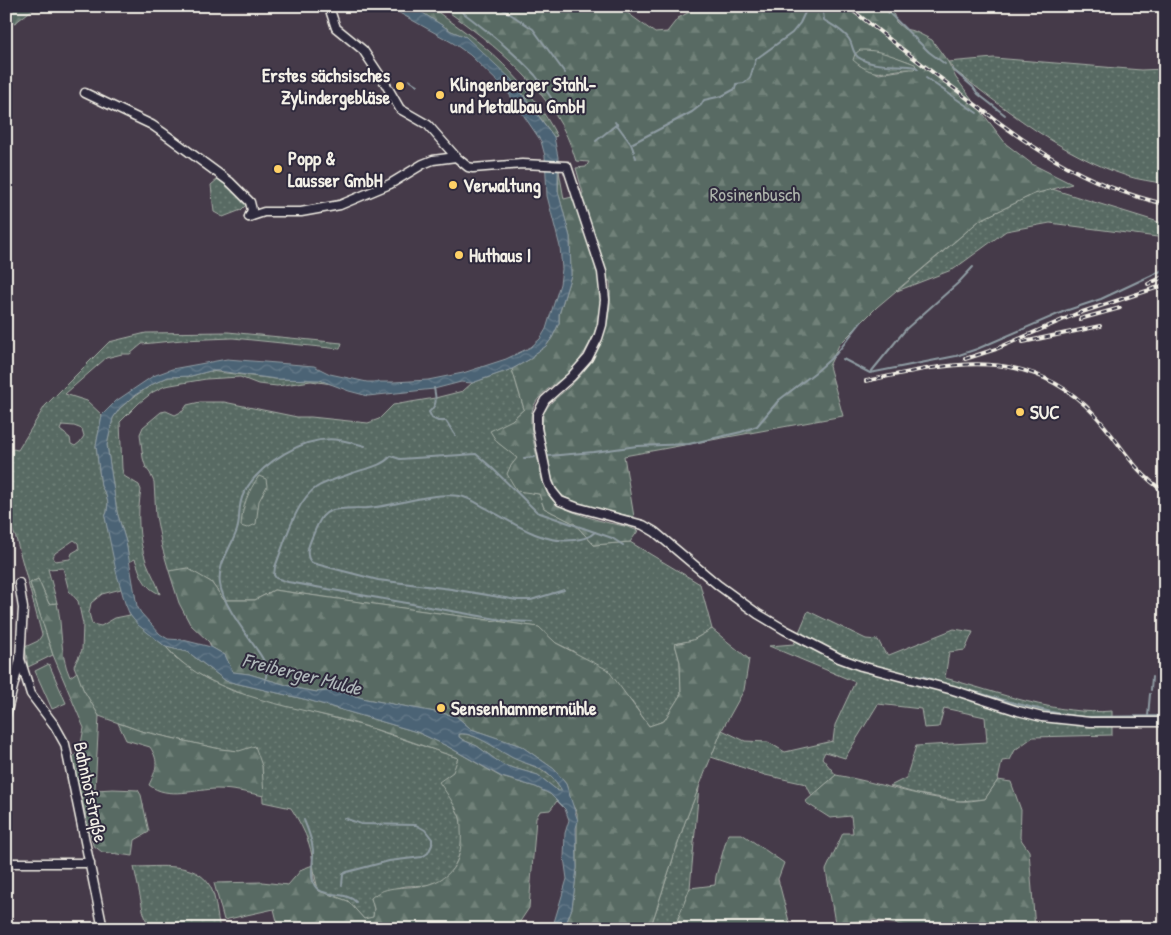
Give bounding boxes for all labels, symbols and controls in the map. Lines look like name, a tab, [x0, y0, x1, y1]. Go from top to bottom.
place label: Erstes sächsisches Zylindergebläse	[262, 62, 391, 111]
place label: Klingenberger Stahl- und Metallbau GmbH	[450, 71, 597, 119]
marker: Erstes sächsisches Zylindergebläse	[394, 80, 406, 92]
marker: Klingenberger Stahl- und Metallbau GmbH	[434, 89, 446, 101]
place label: Popp & Lausser GmbH	[288, 145, 383, 193]
marker: Popp & Lausser GmbH	[272, 163, 284, 175]
place label: Verwaltung	[463, 172, 542, 199]
marker: Verwaltung	[447, 179, 459, 191]
park label: Rosinenbusch	[710, 181, 800, 207]
place label: Huthaus I	[469, 242, 531, 268]
marker: Huthaus I	[453, 249, 465, 261]
place label: SUC	[1030, 399, 1060, 425]
marker: SUC	[1014, 406, 1026, 418]
water label: Freiberger Mulde	[240, 646, 365, 703]
place label: Sensenhammermühle	[451, 695, 597, 721]
marker: Sensenhammermühle	[435, 702, 447, 714]
street label: Bahnhofstraße	[68, 739, 114, 845]

